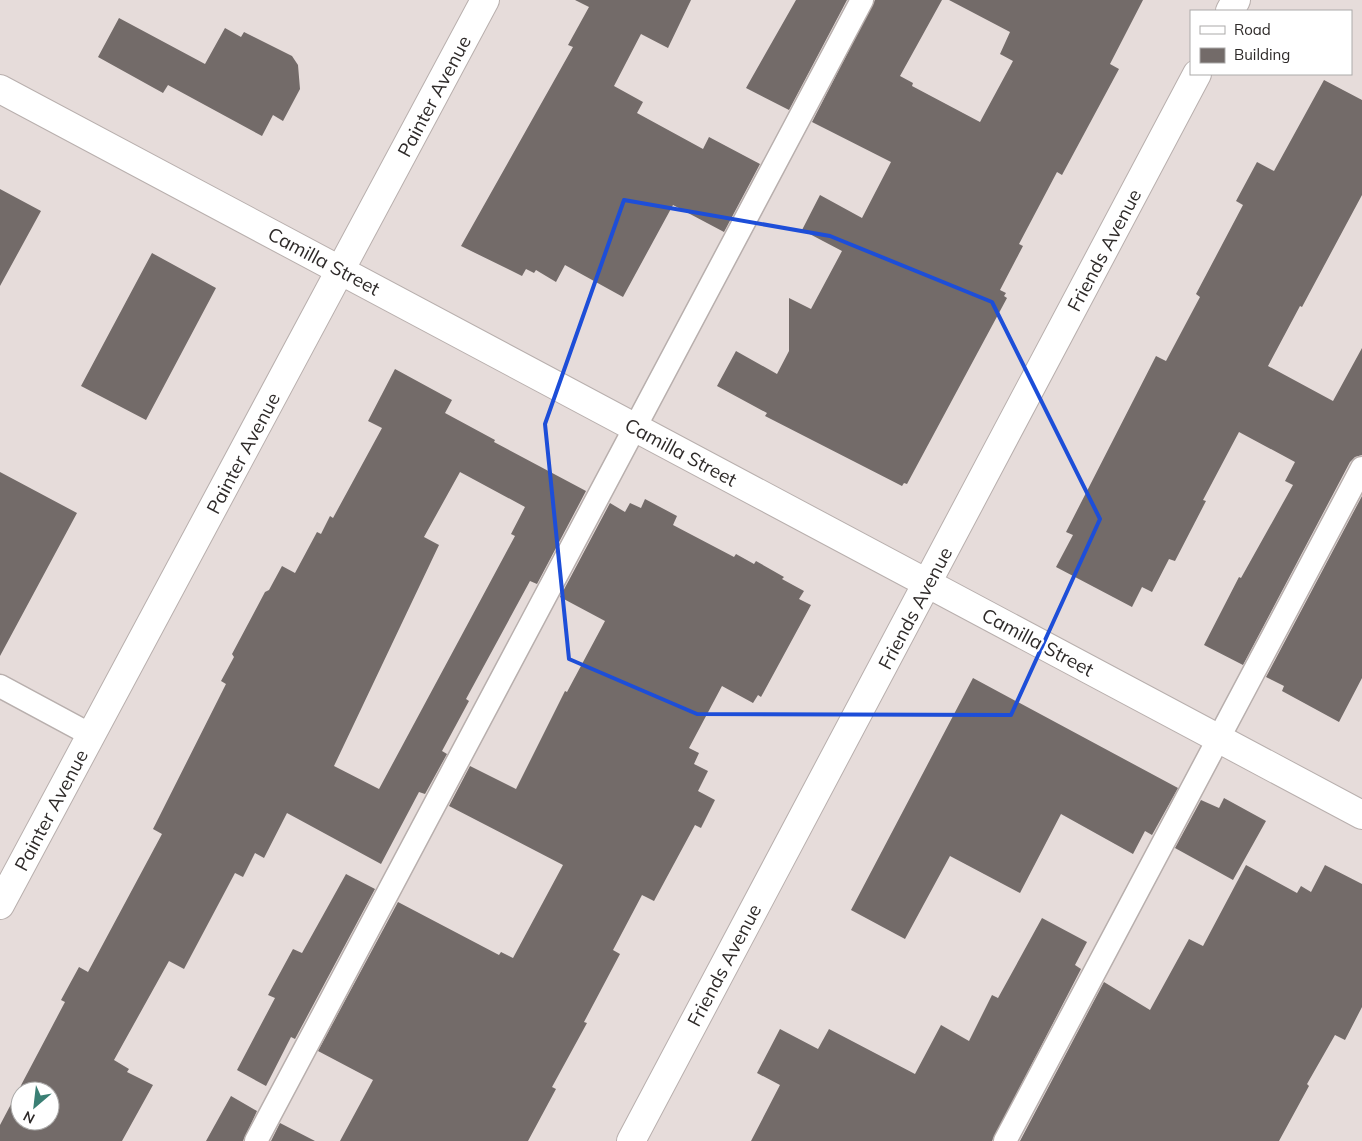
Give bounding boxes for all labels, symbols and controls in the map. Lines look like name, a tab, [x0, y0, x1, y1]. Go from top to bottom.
legend	[1190, 10, 1352, 75]
text: Road	[1234, 20, 1271, 39]
street label: Painter Avenue	[392, 31, 476, 161]
text: Building	[1234, 45, 1290, 64]
street label: Friends Avenue	[1062, 185, 1146, 315]
street label: Camilla Street	[264, 221, 384, 301]
street label: Painter Avenue	[201, 388, 285, 518]
street label: Camilla Street	[621, 412, 741, 492]
street label: Friends Avenue	[873, 543, 957, 673]
street label: Camilla Street	[978, 602, 1098, 682]
street label: Painter Avenue	[9, 745, 93, 875]
street label: Friends Avenue	[682, 900, 766, 1030]
north arrow	[10, 1081, 60, 1131]
text: N	[20, 1107, 38, 1128]

